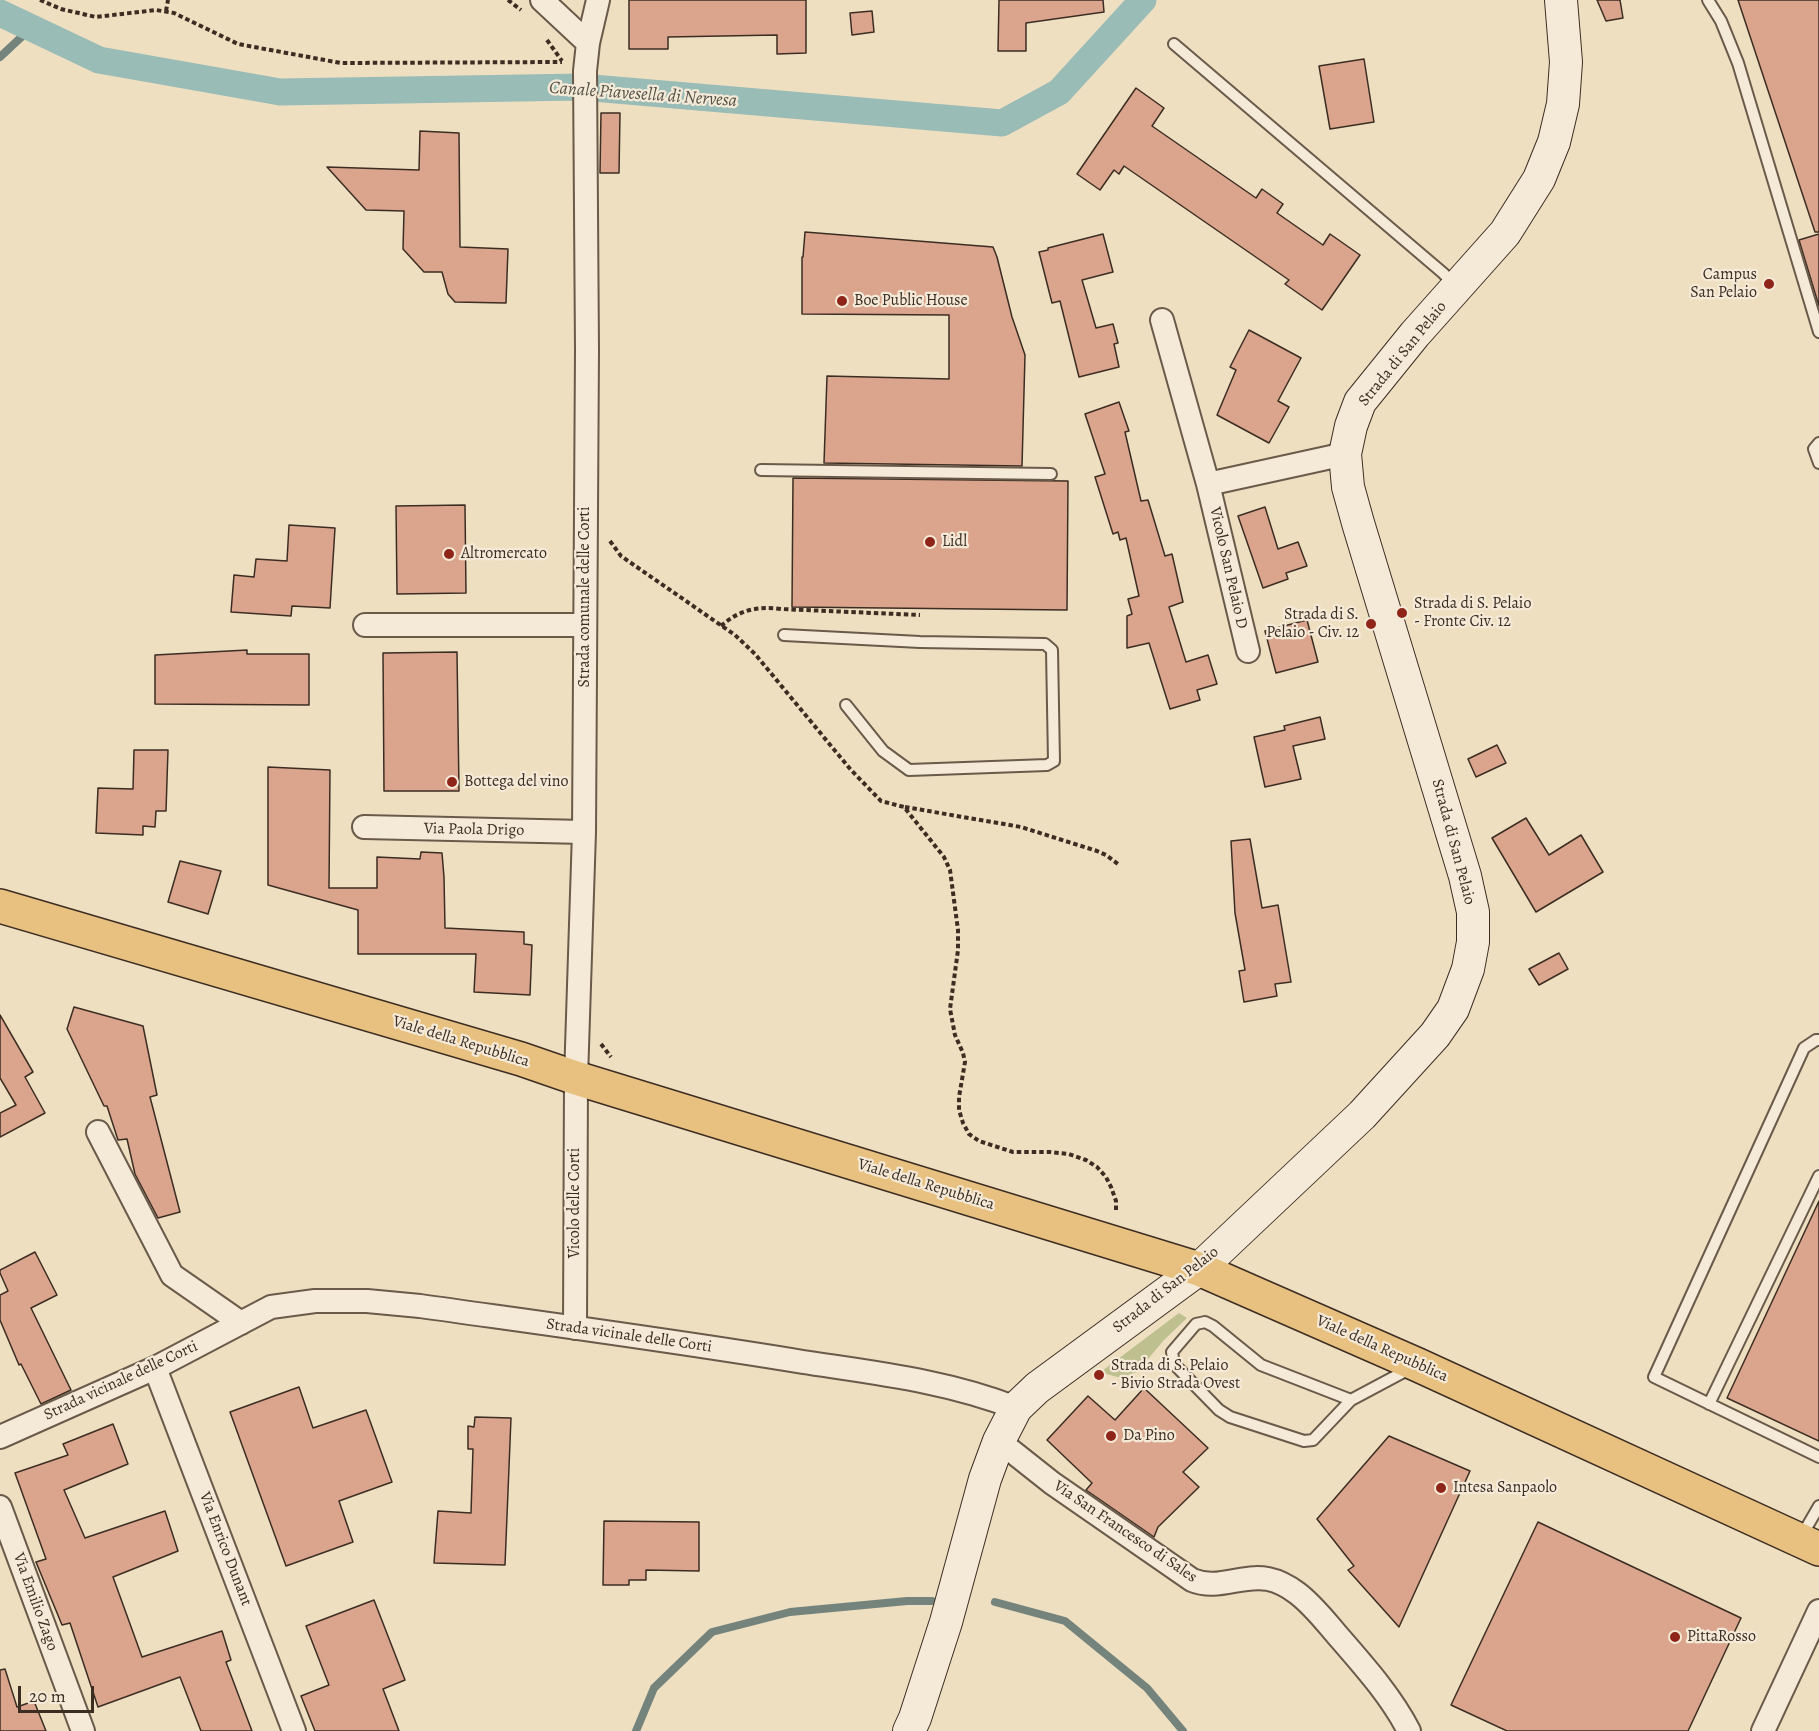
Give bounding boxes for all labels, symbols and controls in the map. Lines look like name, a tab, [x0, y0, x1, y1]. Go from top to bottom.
water label: Canale Piavesella di Nervesa	[548, 78, 738, 112]
place label: Campus San Pelaio	[1690, 265, 1757, 303]
marker: Campus San Pelaio	[1762, 277, 1776, 291]
place label: Boe Public House	[854, 291, 968, 311]
marker: Boe Public House	[835, 294, 849, 308]
street label: Strada di San Pelaio	[1355, 298, 1451, 410]
street label: Vicolo San Pelaio D	[1205, 505, 1251, 631]
street label: Strada comunale delle Corti	[575, 507, 595, 687]
place label: Lidl	[942, 532, 967, 552]
marker: Lidl	[923, 535, 937, 549]
place label: Altromercato	[461, 544, 547, 564]
marker: Altromercato	[442, 547, 456, 561]
place label: Strada di S. Pelaio - Fronte Civ. 12	[1414, 594, 1531, 632]
place label: Strada di S. Pelaio - Civ. 12	[1266, 605, 1359, 643]
marker: Strada di S. Pelaio - Fronte Civ. 12	[1395, 606, 1409, 620]
marker: Strada di S. Pelaio - Civ. 12	[1364, 617, 1378, 631]
place label: Bottega del vino	[464, 772, 569, 792]
marker: Bottega del vino	[445, 775, 459, 789]
street label: Strada di San Pelaio	[1427, 777, 1479, 907]
street label: Via Paola Drigo	[424, 820, 524, 840]
street label: Viale della Repubblica	[390, 1012, 532, 1072]
street label: Vicolo delle Corti	[565, 1148, 585, 1258]
street label: Viale della Repubblica	[855, 1155, 997, 1215]
street label: Strada di San Pelaio	[1109, 1243, 1223, 1337]
street label: Viale della Repubblica	[1313, 1311, 1451, 1387]
street label: Strada vicinale delle Corti	[545, 1315, 713, 1357]
street label: Strada vicinale delle Corti	[41, 1337, 201, 1425]
place label: Strada di S. Pelaio - Bivio Strada Ovest	[1111, 1356, 1240, 1394]
marker: Strada di S. Pelaio - Bivio Strada Ovest	[1092, 1368, 1106, 1382]
place label: Da Pino	[1123, 1426, 1175, 1446]
marker: Da Pino	[1104, 1429, 1118, 1443]
street label: Via San Francesco di Sales	[1050, 1477, 1200, 1587]
place label: Intesa Sanpaolo	[1453, 1478, 1557, 1498]
marker: Intesa Sanpaolo	[1434, 1481, 1448, 1495]
street label: Via Enrico Dunant	[194, 1489, 256, 1609]
street label: Via Emilio Zago	[8, 1550, 62, 1654]
place label: PittaRosso	[1687, 1627, 1756, 1647]
marker: PittaRosso	[1668, 1630, 1682, 1644]
scale bar	[21, 1674, 98, 1712]
text: 20 m	[29, 1684, 66, 1708]

